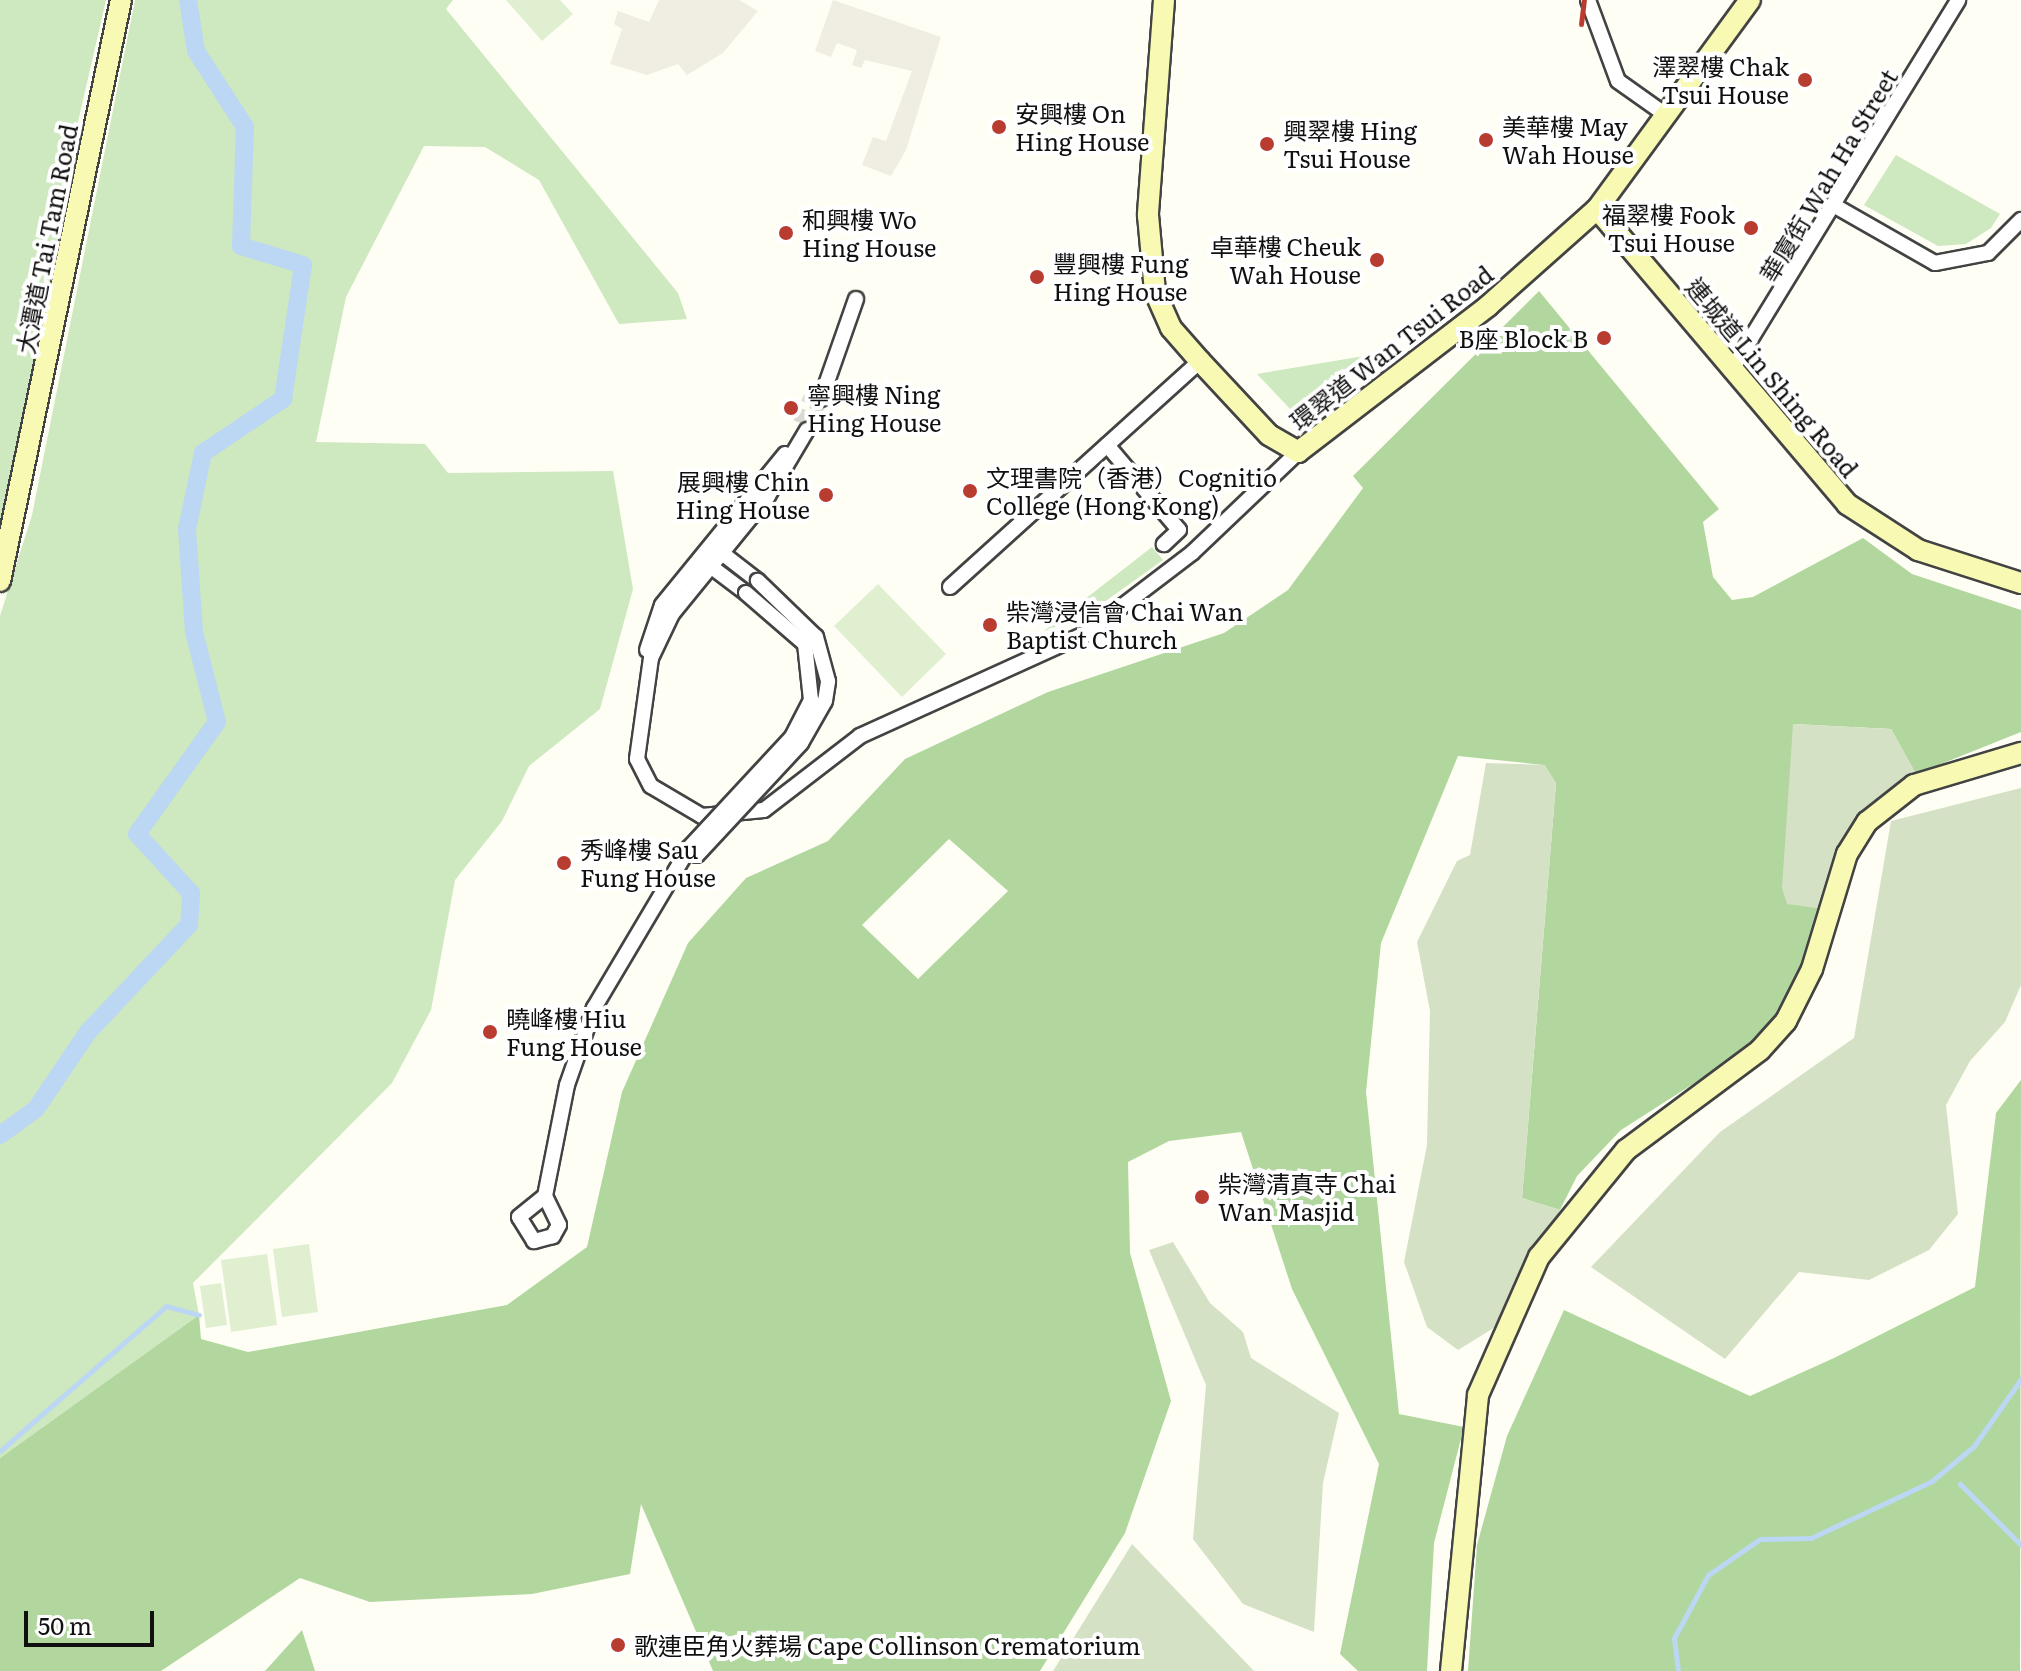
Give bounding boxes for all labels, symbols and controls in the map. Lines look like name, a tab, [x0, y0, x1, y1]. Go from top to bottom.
place label: 澤翠樓 Chak Tsui House	[1652, 52, 1789, 108]
street label: 華廈街 Wah Ha Street	[1753, 64, 1903, 286]
marker: 澤翠樓 Chak Tsui House	[1796, 71, 1814, 89]
place label: 安興樓 On Hing House	[1015, 99, 1150, 155]
place label: 美華樓 May Wah House	[1502, 112, 1634, 168]
place label: 興翠樓 Hing Tsui House	[1283, 116, 1417, 172]
marker: 安興樓 On Hing House	[990, 118, 1008, 136]
street label: 大潭道 Tai Tam Road	[10, 122, 82, 356]
marker: 美華樓 May Wah House	[1477, 131, 1495, 149]
marker: 興翠樓 Hing Tsui House	[1258, 135, 1276, 153]
place label: 福翠樓 Fook Tsui House	[1602, 200, 1735, 256]
place label: 和興樓 Wo Hing House	[802, 205, 937, 261]
marker: 福翠樓 Fook Tsui House	[1742, 219, 1760, 237]
marker: 和興樓 Wo Hing House	[777, 224, 795, 242]
place label: 卓華樓 Cheuk Wah House	[1210, 232, 1361, 288]
place label: 豐興樓 Fung Hing House	[1053, 249, 1189, 305]
marker: 卓華樓 Cheuk Wah House	[1368, 251, 1386, 269]
street label: 環翠道 Wan Tsui Road	[1284, 259, 1498, 435]
marker: 豐興樓 Fung Hing House	[1028, 268, 1046, 286]
street label: 連城道 Lin Shing Road	[1681, 271, 1865, 483]
place label: B座 Block B	[1459, 324, 1588, 352]
marker: B座 Block B	[1595, 329, 1613, 347]
place label: 寧興樓 Ning Hing House	[807, 380, 942, 436]
marker: 寧興樓 Ning Hing House	[782, 399, 800, 417]
place label: 文理書院（香港）Cognitio College (Hong Kong)	[986, 463, 1277, 519]
place label: 展興樓 Chin Hing House	[675, 467, 810, 523]
marker: 文理書院（香港）Cognitio College (Hong Kong)	[961, 482, 979, 500]
marker: 展興樓 Chin Hing House	[817, 486, 835, 504]
place label: 柴灣浸信會 Chai Wan Baptist Church	[1006, 597, 1243, 653]
marker: 柴灣浸信會 Chai Wan Baptist Church	[981, 616, 999, 634]
place label: 秀峰樓 Sau Fung House	[580, 835, 716, 891]
marker: 秀峰樓 Sau Fung House	[555, 854, 573, 872]
place label: 曉峰樓 Hiu Fung House	[506, 1004, 642, 1060]
marker: 曉峰樓 Hiu Fung House	[481, 1023, 499, 1041]
place label: 柴灣清真寺 Chai Wan Masjid	[1218, 1169, 1396, 1225]
marker: 柴灣清真寺 Chai Wan Masjid	[1193, 1188, 1211, 1206]
scale bar	[28, 1595, 158, 1645]
text: 50 m	[38, 1607, 92, 1642]
place label: 歌連臣角火葬場 Cape Collinson Crematorium	[634, 1631, 1140, 1659]
marker: 歌連臣角火葬場 Cape Collinson Crematorium	[609, 1636, 627, 1654]

